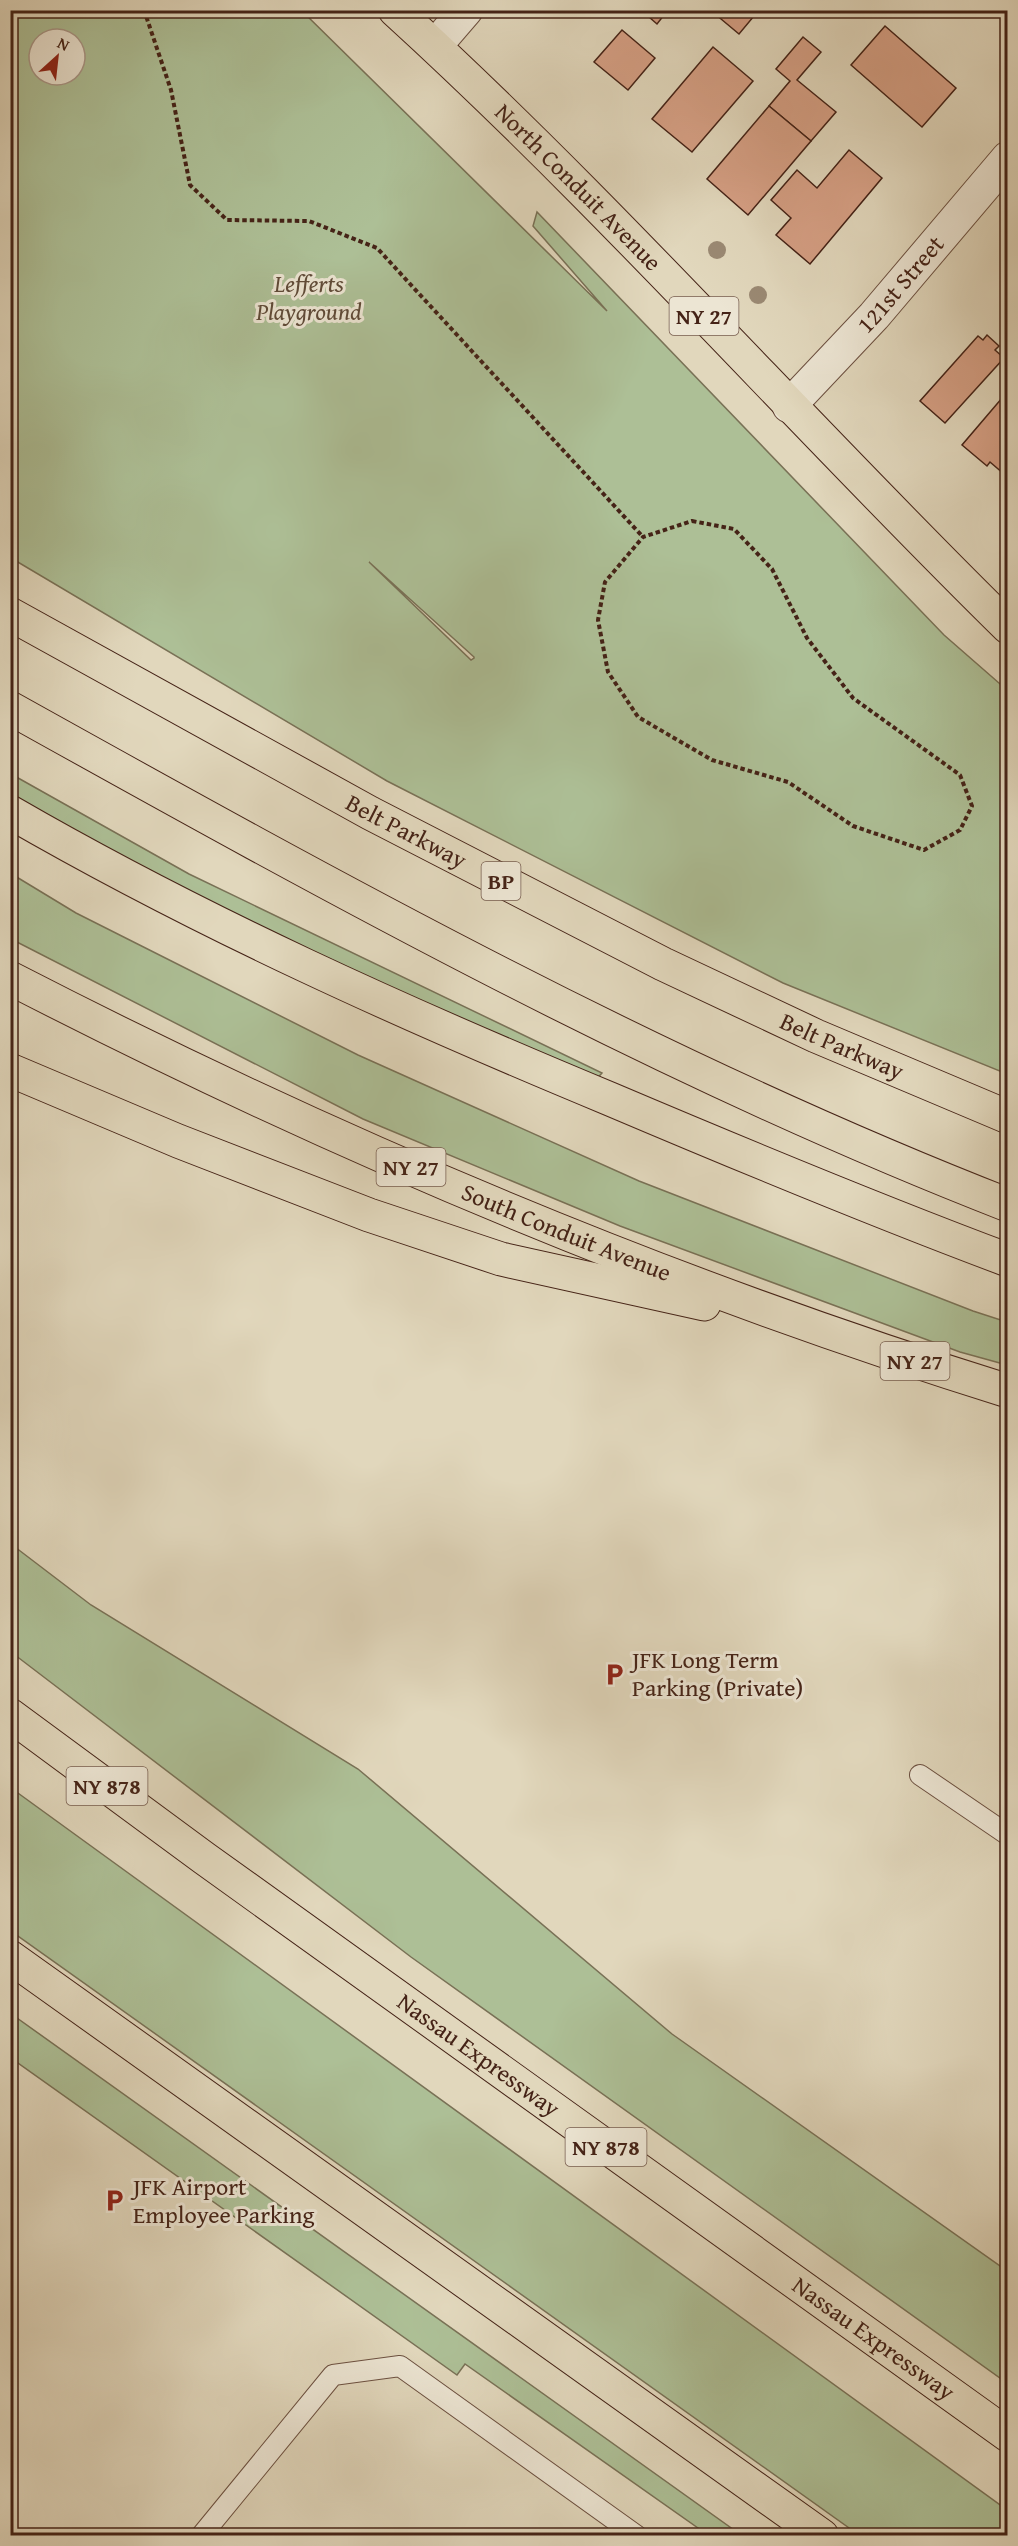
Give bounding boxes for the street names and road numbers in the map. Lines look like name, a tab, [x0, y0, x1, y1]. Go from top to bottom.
street label: North Conduit Avenue	[487, 95, 670, 279]
street label: 121st Street	[848, 227, 952, 341]
road number: NY 27	[670, 297, 738, 335]
street label: Belt Parkway	[340, 785, 473, 877]
road number: BP	[482, 862, 520, 900]
street label: Belt Parkway	[774, 1004, 909, 1088]
road number: NY 27	[376, 1148, 446, 1186]
street label: South Conduit Avenue	[456, 1174, 676, 1290]
road number: NY 27	[880, 1342, 950, 1380]
road number: NY 878	[66, 1767, 148, 1805]
street label: Nassau Expressway	[390, 1984, 567, 2125]
road number: NY 878	[566, 2128, 646, 2166]
street label: Nassau Expressway	[785, 2268, 962, 2409]

